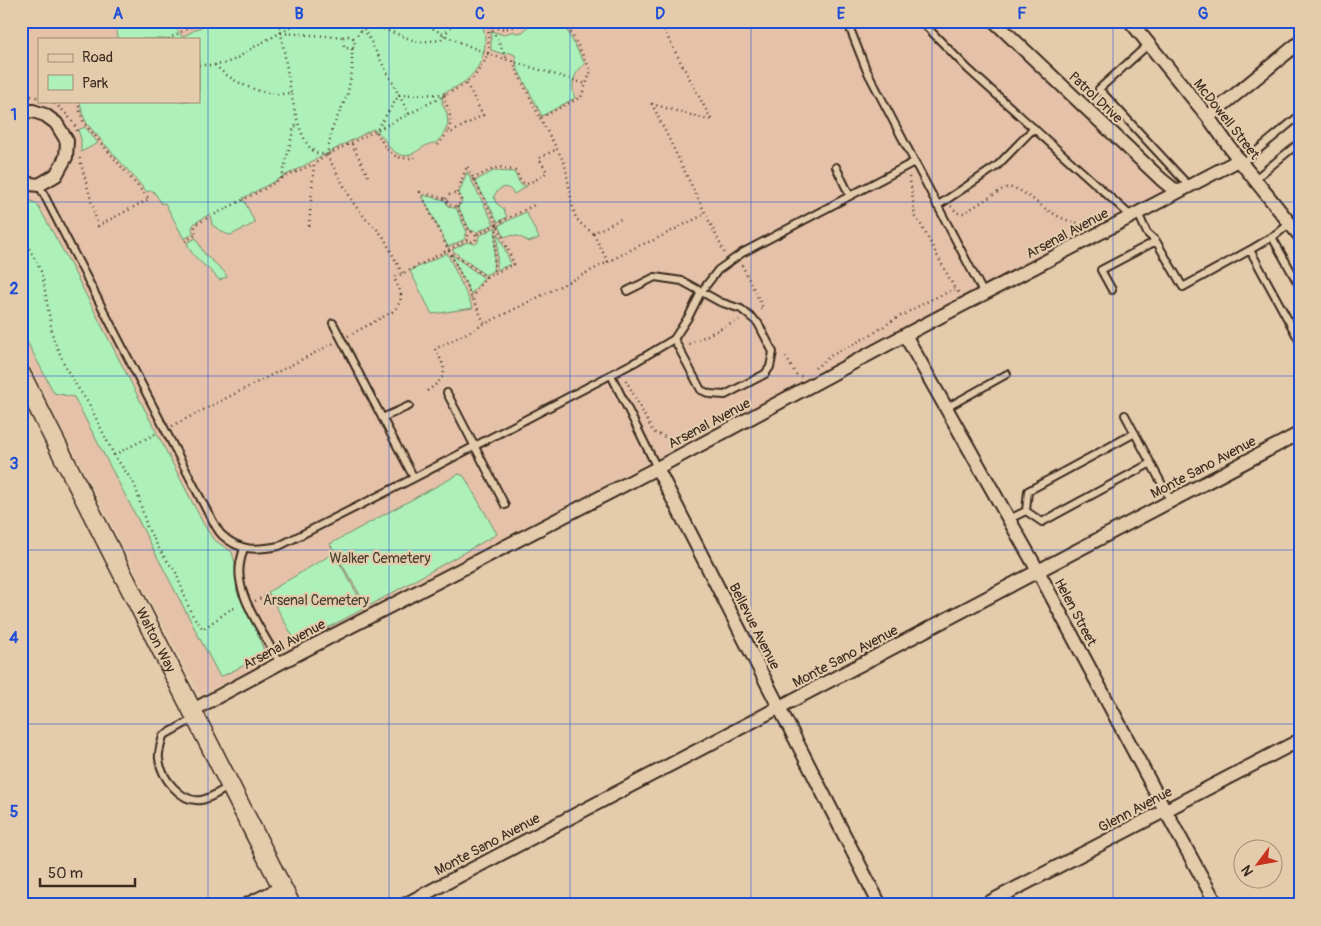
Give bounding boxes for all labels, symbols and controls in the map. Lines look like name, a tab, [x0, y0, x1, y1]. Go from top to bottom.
text: A	[113, 4, 124, 24]
text: B	[294, 4, 304, 24]
text: C	[475, 4, 485, 24]
text: D	[655, 4, 665, 24]
text: E	[837, 4, 846, 24]
text: F	[1017, 4, 1027, 24]
text: G	[1198, 4, 1209, 24]
legend	[38, 38, 200, 102]
text: Road	[82, 48, 113, 67]
street label: Patrol Drive	[1065, 68, 1126, 127]
text: Park	[82, 74, 109, 93]
street label: McDowell Street	[1190, 76, 1263, 163]
text: 1	[11, 105, 17, 125]
street label: Arsenal Avenue	[1023, 205, 1111, 262]
text: 2	[10, 279, 19, 299]
street label: Arsenal Avenue	[665, 395, 753, 452]
street label: Monte Sano Avenue	[1148, 432, 1259, 502]
text: 3	[10, 454, 19, 474]
park label: Walker Cemetery	[330, 550, 430, 567]
street label: Helen Street	[1051, 576, 1101, 649]
street label: Bellevue Avenue	[725, 580, 784, 672]
park label: Arsenal Cemetery	[263, 592, 369, 609]
street label: Walton Way	[132, 605, 179, 675]
street label: Arsenal Avenue	[240, 616, 328, 673]
street label: Monte Sano Avenue	[790, 621, 901, 691]
text: 4	[9, 628, 19, 648]
street label: Glenn Avenue	[1095, 783, 1175, 836]
text: 5	[10, 802, 19, 822]
street label: Monte Sano Avenue	[432, 809, 543, 879]
north arrow	[1234, 838, 1284, 888]
scale bar	[40, 856, 135, 888]
text: N	[1238, 862, 1257, 879]
text: 50 m	[48, 864, 83, 883]

